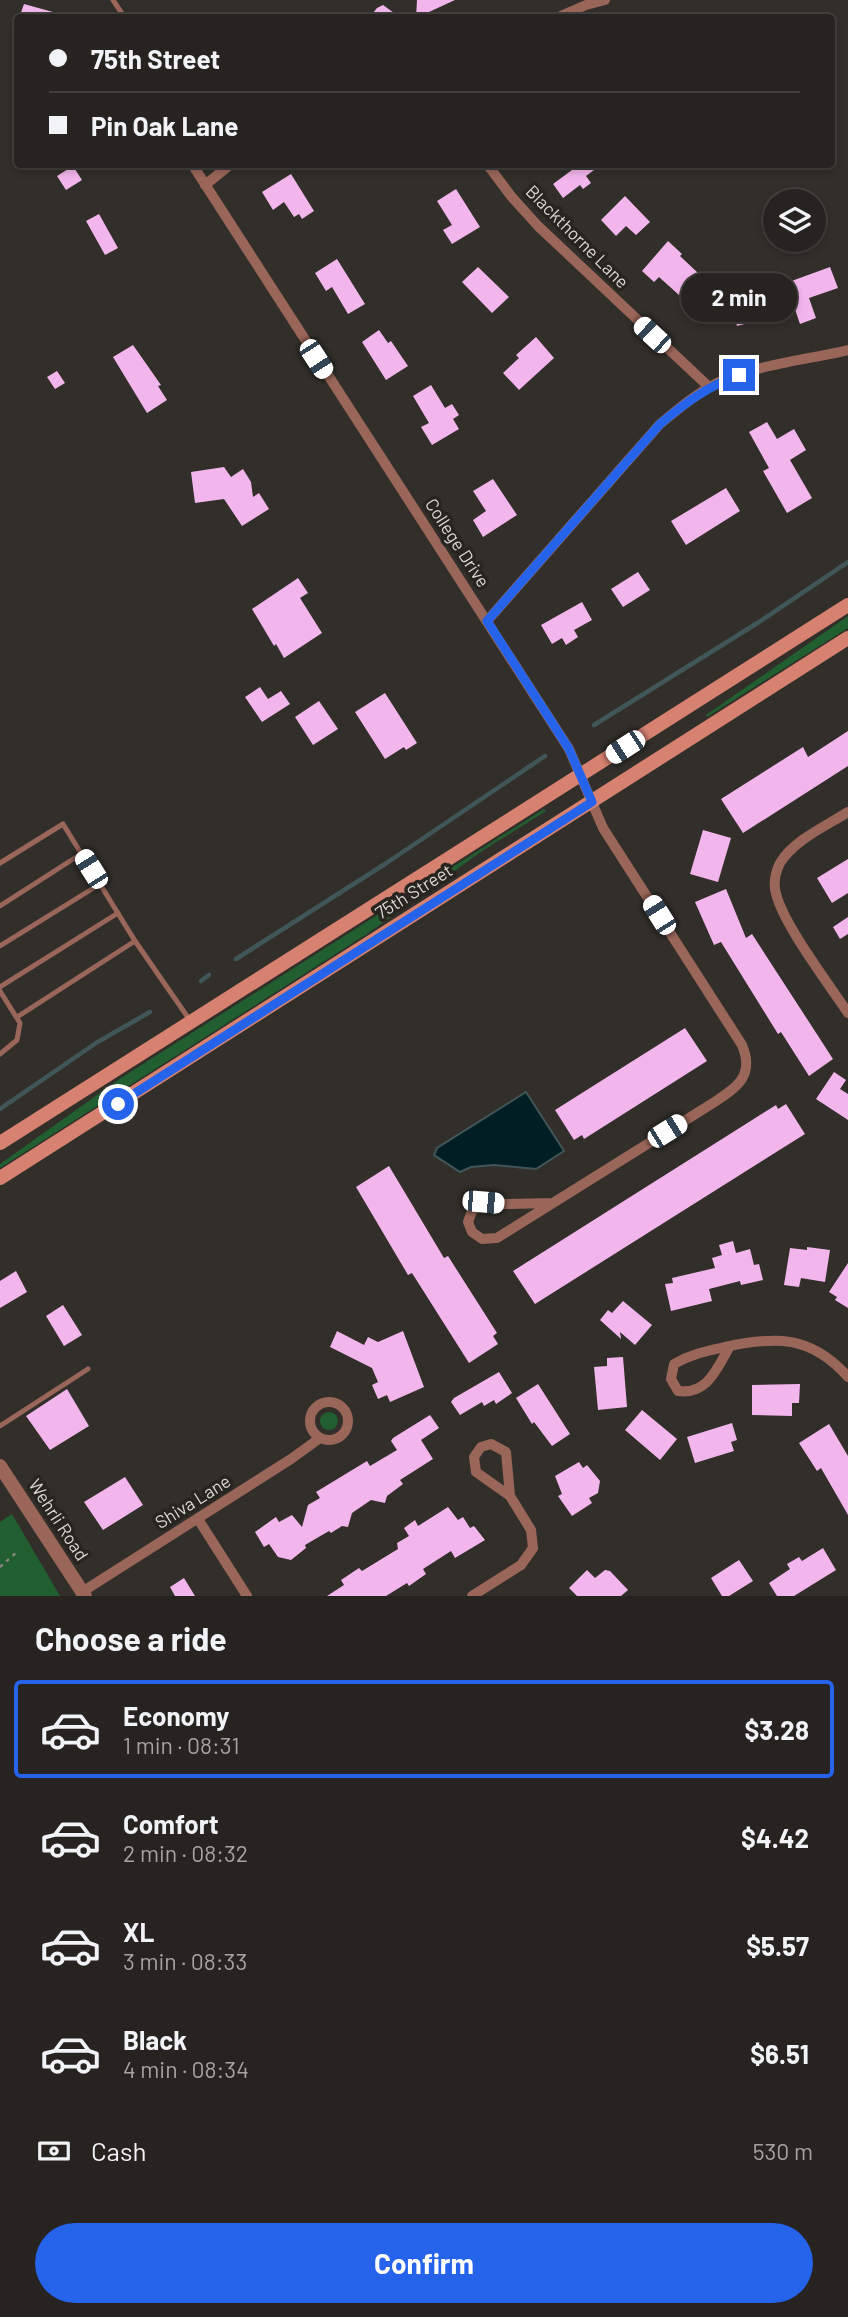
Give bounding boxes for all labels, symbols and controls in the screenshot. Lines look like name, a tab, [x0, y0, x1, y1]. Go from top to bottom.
text: 75th Street	[91, 43, 220, 74]
text: Pin Oak Lane	[91, 110, 238, 141]
street label: Blackthorne Lane	[522, 180, 634, 292]
map controls	[763, 189, 826, 252]
button: layers	[763, 189, 826, 252]
callout: 2 min	[681, 274, 797, 322]
text: 2 min	[711, 283, 767, 311]
car	[630, 313, 675, 357]
car	[296, 336, 337, 382]
route end	[723, 359, 755, 391]
street label: College Drive	[421, 494, 495, 591]
car	[602, 727, 649, 767]
car	[71, 846, 112, 892]
street label: 75th Street	[371, 859, 456, 923]
car	[639, 892, 680, 938]
route start	[102, 1088, 134, 1120]
car	[644, 1111, 691, 1151]
car	[462, 1190, 505, 1214]
street label: Shiva Lane	[151, 1469, 234, 1533]
street label: Wehrli Road	[24, 1475, 93, 1564]
text: Choose a ride	[35, 1619, 227, 1657]
icon: car	[39, 1698, 102, 1761]
text: Economy	[123, 1700, 229, 1731]
text: $3.28	[744, 1714, 809, 1745]
text: 1 min · 08:31	[123, 1731, 239, 1759]
icon: car	[39, 1806, 102, 1869]
text: Comfort	[123, 1808, 219, 1839]
text: $4.42	[741, 1822, 809, 1853]
text: 2 min · 08:32	[123, 1839, 248, 1867]
icon: car	[39, 1914, 102, 1977]
text: XL	[123, 1916, 154, 1947]
text: $5.57	[746, 1930, 809, 1961]
text: 3 min · 08:33	[123, 1947, 247, 1975]
icon: car	[39, 2022, 102, 2085]
text: Black	[123, 2024, 187, 2055]
text: $6.51	[750, 2038, 809, 2069]
text: 4 min · 08:34	[123, 2055, 249, 2083]
icon: cash	[35, 2132, 73, 2170]
text: Cash	[91, 2135, 146, 2166]
text: 530 m	[753, 2137, 813, 2165]
button: Confirm	[35, 2223, 813, 2303]

